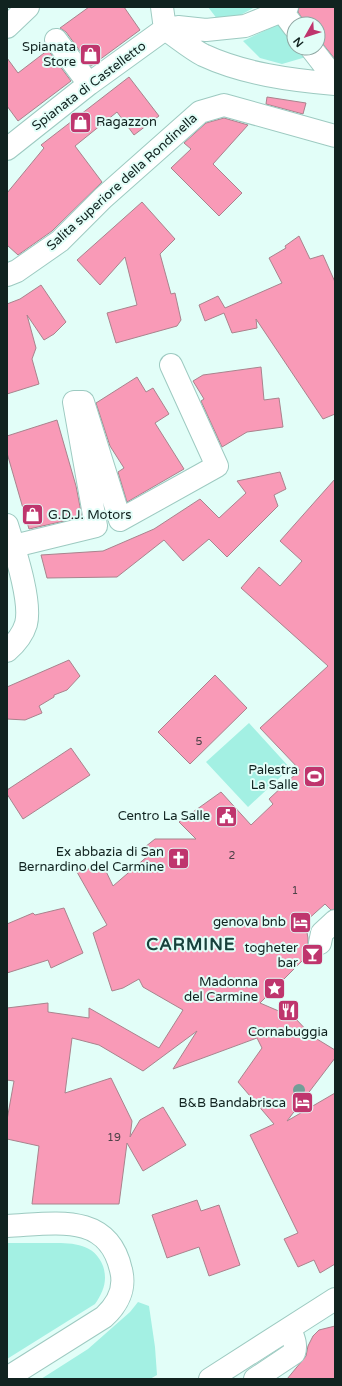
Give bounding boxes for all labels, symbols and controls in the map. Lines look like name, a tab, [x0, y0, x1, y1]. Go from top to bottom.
north arrow	[286, 16, 326, 56]
text: N	[291, 34, 306, 50]
street label: Spianata di Castelletto	[29, 38, 149, 134]
place label: Spianata Store	[22, 39, 76, 70]
shop icon: Spianata Store	[78, 41, 104, 67]
shop icon: Ragazzon	[67, 109, 93, 135]
street label: Salita superiore della Rondinella	[43, 110, 201, 254]
place label: Ragazzon	[96, 114, 157, 130]
shop icon: G.D.J. Motors	[19, 502, 45, 528]
place label: G.D.J. Motors	[48, 507, 131, 523]
house number: 5	[196, 735, 203, 748]
place label: Palestra La Salle	[248, 762, 298, 793]
sports icon: Palestra La Salle	[301, 764, 327, 790]
public building icon: Centro La Salle	[213, 803, 239, 829]
place label: Centro La Salle	[118, 808, 210, 824]
place label: Ex abbazia di San Bernardino del Carmine	[18, 844, 164, 875]
church icon: Ex abbazia di San Bernardino del Carmine	[166, 846, 192, 872]
house number: 2	[229, 849, 236, 862]
house number: 1	[292, 884, 298, 897]
hotel icon: genova bnb	[288, 909, 314, 935]
place label: genova bnb	[213, 914, 286, 930]
district label: CARMINE	[146, 934, 236, 955]
place label: togheter bar	[245, 940, 298, 971]
bar icon: togheter bar	[300, 942, 326, 968]
place label: Madonna del Carmine	[184, 974, 258, 1005]
place icon: Madonna del Carmine	[261, 976, 287, 1002]
restaurant icon: Cornabuggia	[275, 997, 301, 1023]
place label: Cornabuggia	[248, 1024, 328, 1040]
hotel icon: B&B Bandabrisca	[289, 1090, 315, 1116]
place label: B&B Bandabrisca	[178, 1095, 286, 1111]
house number: 19	[107, 1131, 121, 1144]

